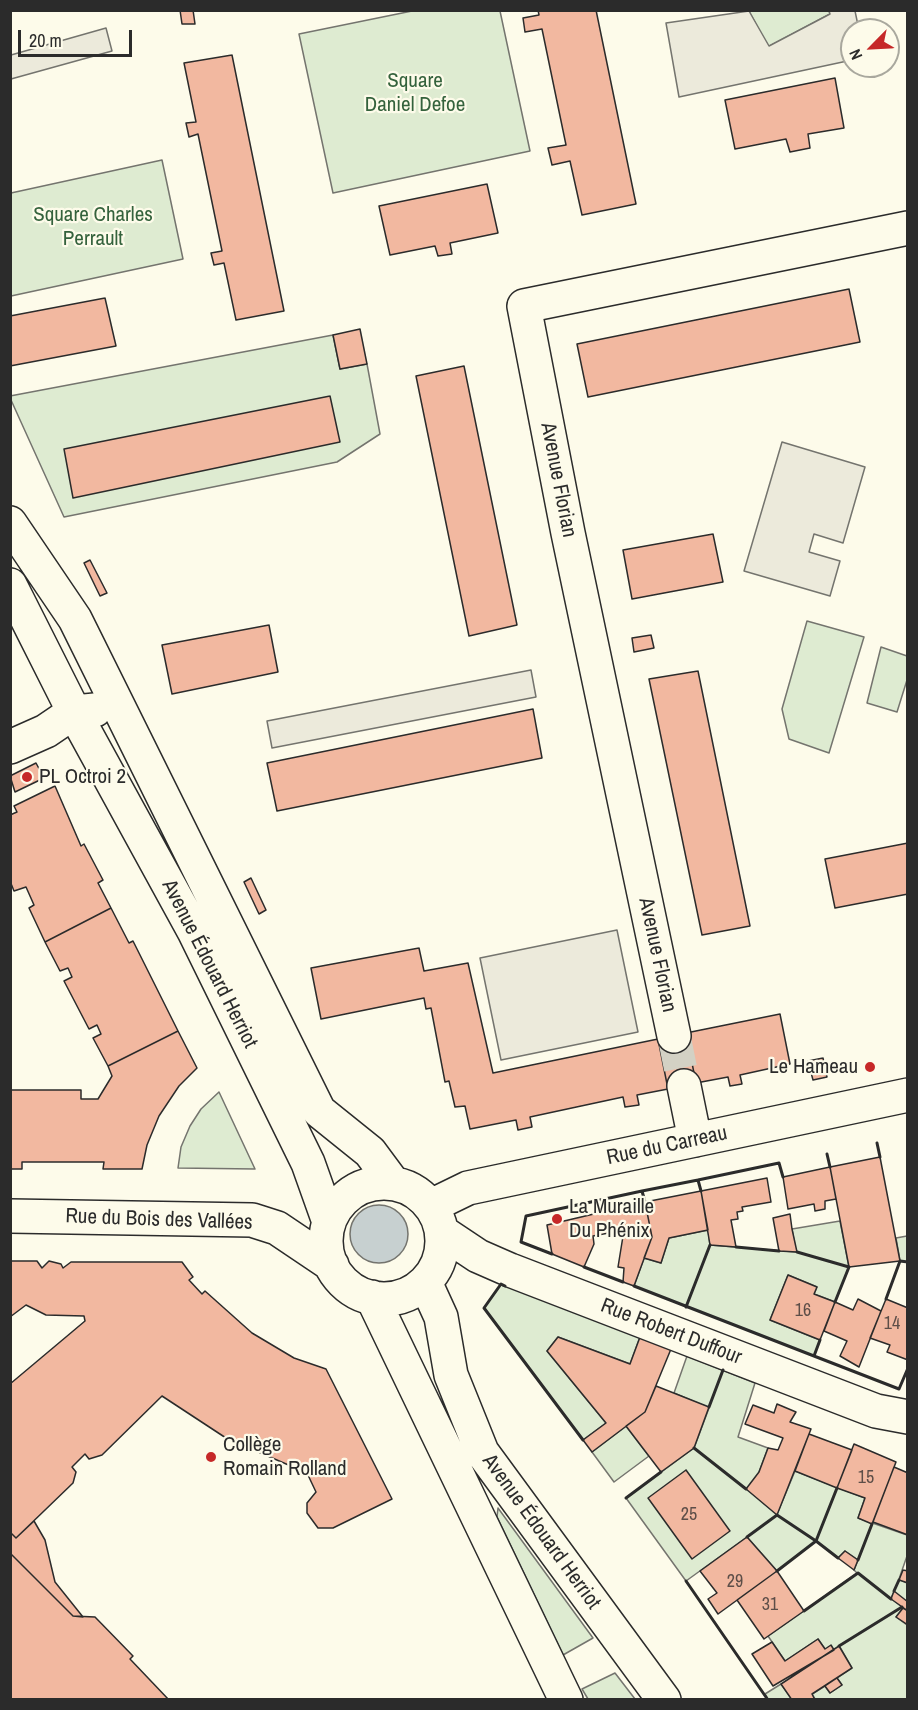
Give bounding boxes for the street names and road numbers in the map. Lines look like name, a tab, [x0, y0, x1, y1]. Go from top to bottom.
street label: Avenue Florian	[535, 420, 581, 540]
street label: Avenue Édouard Herriot	[156, 876, 262, 1052]
street label: Avenue Florian	[633, 895, 681, 1015]
street label: Rue du Carreau	[604, 1121, 730, 1171]
street label: Rue du Bois des Vallées	[65, 1204, 253, 1236]
street label: Rue Robert Duffour	[597, 1294, 745, 1370]
street label: Avenue Édouard Herriot	[476, 1450, 606, 1614]

